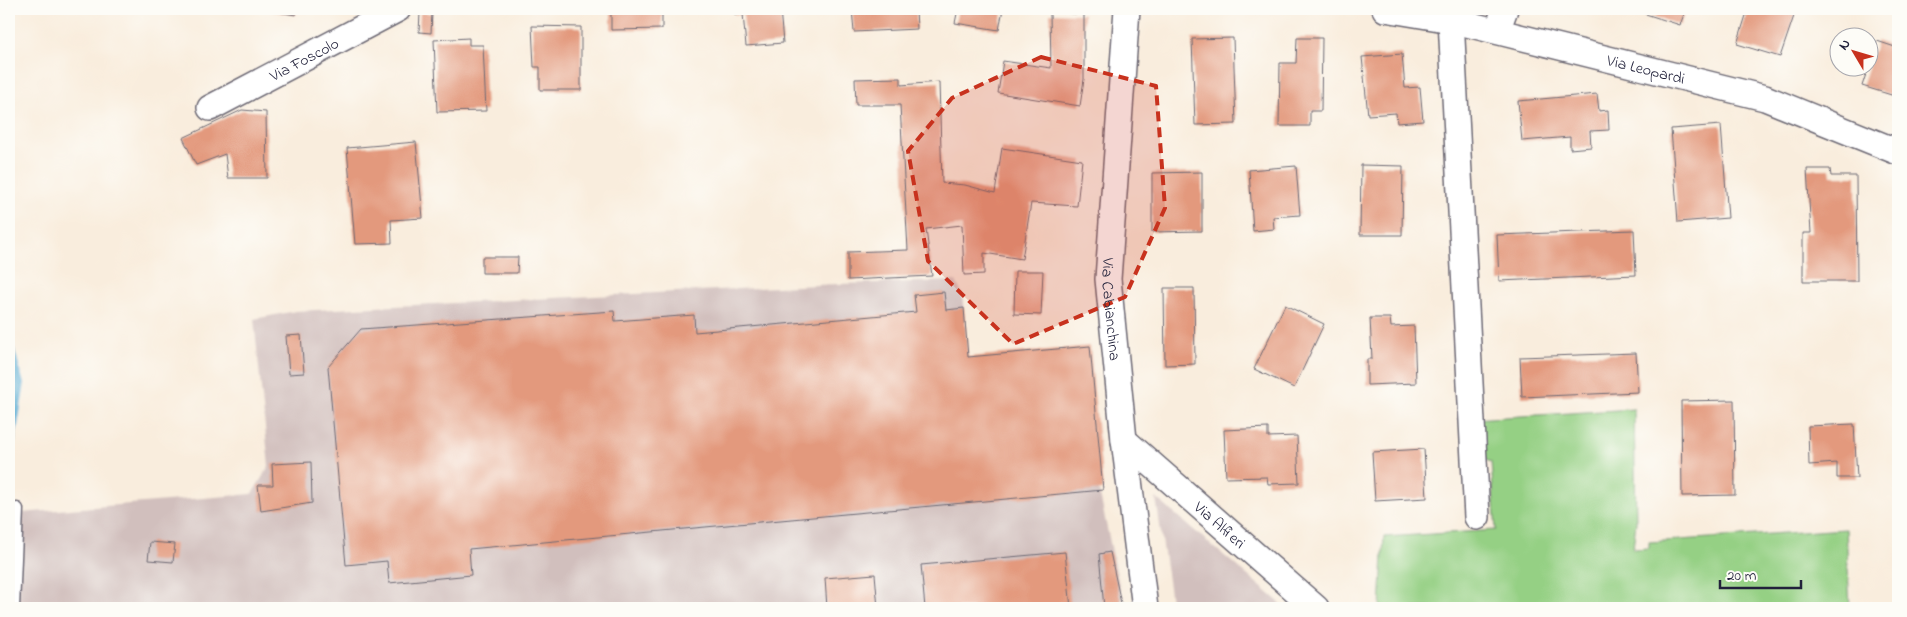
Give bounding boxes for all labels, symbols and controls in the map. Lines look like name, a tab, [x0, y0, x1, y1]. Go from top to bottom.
north arrow	[1830, 28, 1880, 78]
street label: Via Foscolo	[265, 32, 344, 89]
text: N	[1834, 35, 1856, 55]
street label: Via Leopardi	[1603, 49, 1687, 92]
street label: Via Cabianchina	[1094, 256, 1126, 362]
street label: Via Alfieri	[1187, 496, 1250, 555]
scale bar	[1720, 557, 1801, 589]
text: 20 m	[1727, 565, 1757, 587]

